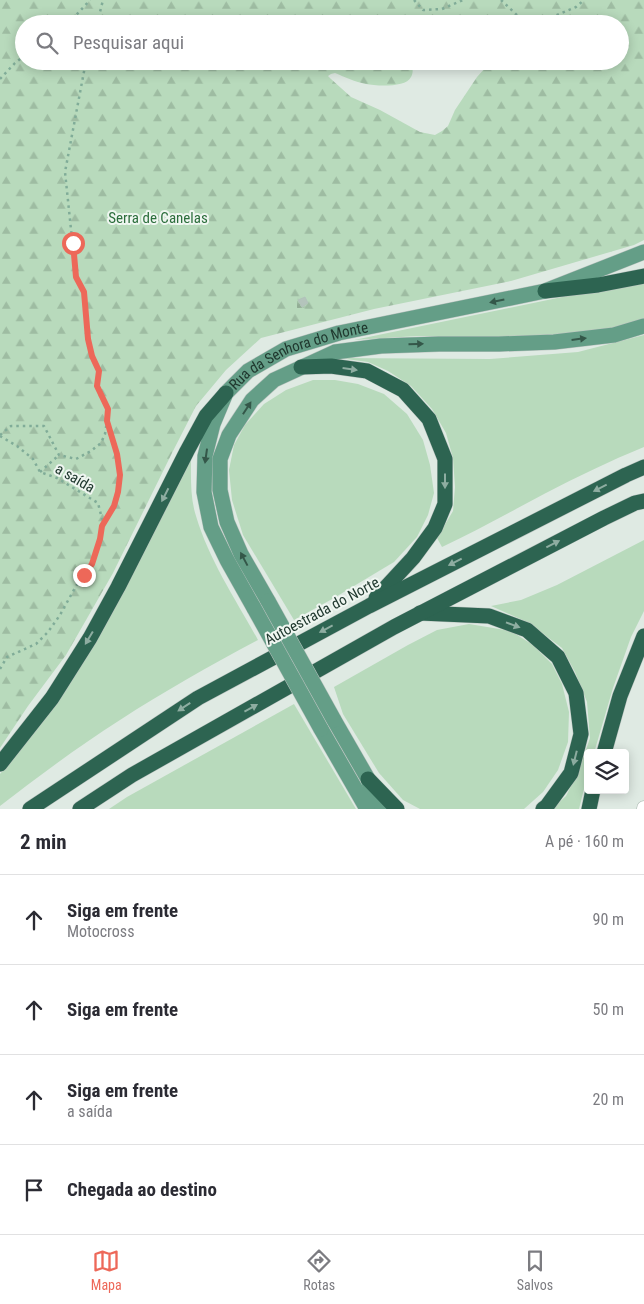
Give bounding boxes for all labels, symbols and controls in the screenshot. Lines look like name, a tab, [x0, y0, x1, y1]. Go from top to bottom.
search box	[15, 15, 629, 70]
icon: search	[33, 29, 61, 57]
text: Pesquisar aqui	[73, 31, 184, 54]
park label: Serra de Canelas	[108, 209, 208, 227]
route start	[62, 232, 85, 255]
one-way arrow	[489, 297, 505, 305]
street label: Rua da Senhora do Monte	[225, 318, 370, 394]
one-way arrow	[571, 335, 587, 343]
one-way arrow	[409, 340, 425, 348]
one-way arrow	[342, 365, 358, 373]
one-way arrow	[242, 401, 251, 414]
one-way arrow	[202, 448, 210, 464]
street label: a saída	[52, 460, 98, 496]
one-way arrow	[441, 474, 449, 490]
one-way arrow	[593, 484, 607, 492]
one-way arrow	[161, 488, 169, 502]
one-way arrow	[545, 540, 560, 548]
one-way arrow	[240, 551, 248, 566]
one-way arrow	[448, 558, 462, 566]
route end	[73, 564, 96, 587]
street label: Autoestrada do Norte	[262, 573, 382, 649]
one-way arrow	[506, 621, 521, 629]
one-way arrow	[319, 625, 333, 633]
one-way arrow	[85, 631, 93, 646]
one-way arrow	[177, 702, 191, 712]
one-way arrow	[244, 704, 258, 712]
map controls	[584, 749, 629, 794]
button: layers	[584, 749, 629, 794]
one-way arrow	[571, 751, 579, 766]
text: 2 min	[20, 830, 67, 854]
text: A pé · 160 m	[545, 832, 624, 851]
text: Siga em frente	[67, 899, 178, 922]
icon: ahead	[20, 906, 48, 934]
text: 90 m	[592, 910, 624, 929]
text: Motocross	[67, 922, 134, 941]
icon: ahead	[20, 996, 48, 1024]
text: Siga em frente	[67, 998, 178, 1021]
text: 50 m	[592, 1000, 624, 1019]
text: Siga em frente	[67, 1079, 178, 1102]
icon: ahead	[20, 1086, 48, 1114]
text: 20 m	[592, 1090, 624, 1109]
text: a saída	[67, 1102, 113, 1121]
icon: arrive	[20, 1176, 48, 1204]
text: Chegada ao destino	[67, 1178, 217, 1201]
tab: Mapa	[91, 1247, 122, 1293]
tab: Rotas	[303, 1247, 335, 1293]
tab: Salvos	[517, 1247, 553, 1293]

